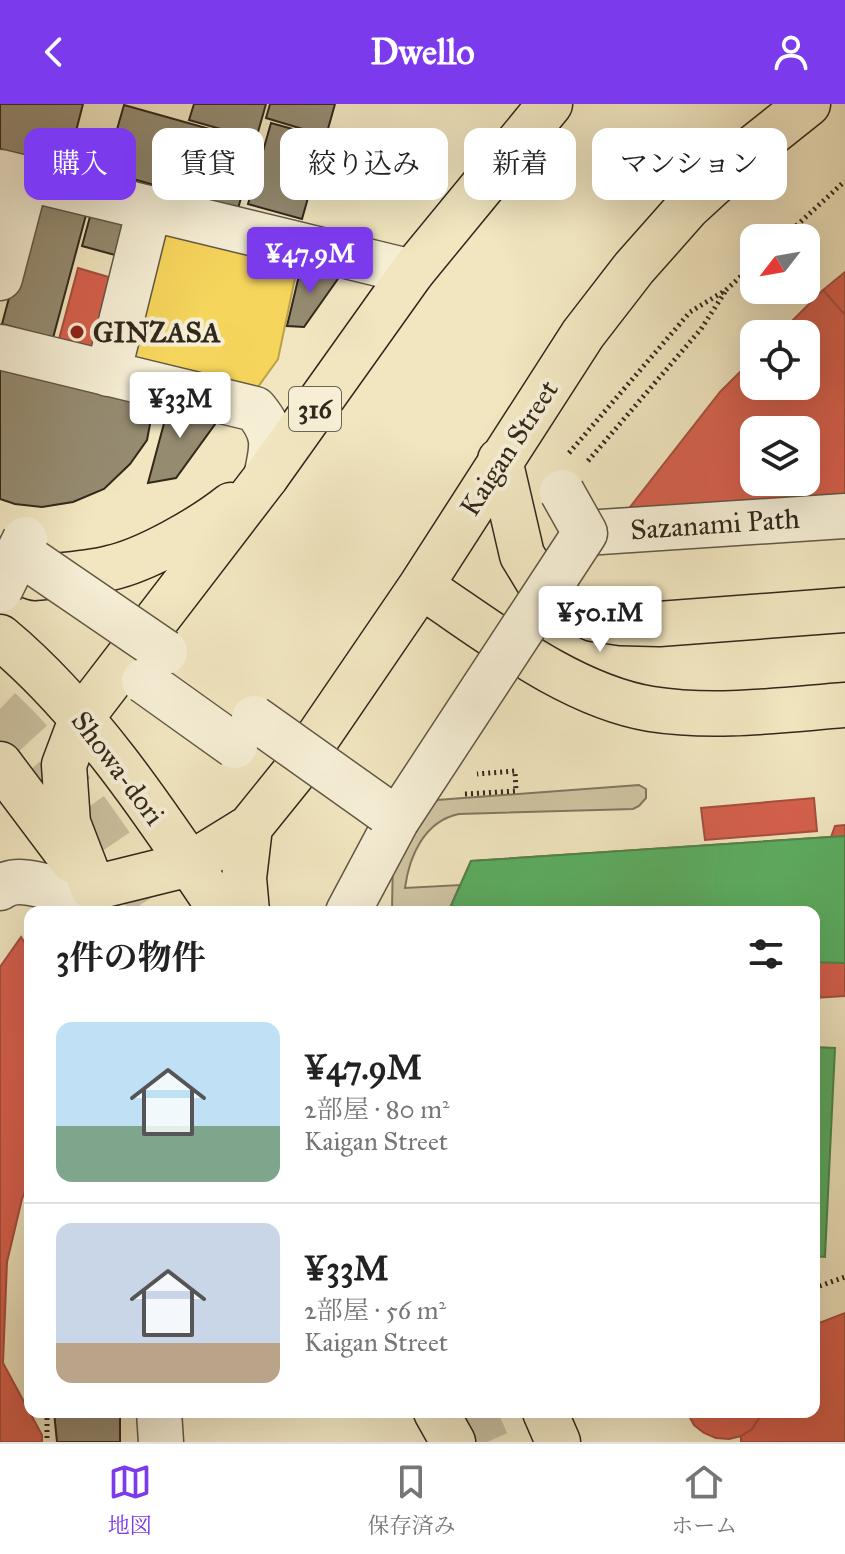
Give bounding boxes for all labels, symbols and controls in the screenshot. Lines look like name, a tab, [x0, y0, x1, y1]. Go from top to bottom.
icon: back	[32, 30, 76, 74]
text: Dwello	[370, 30, 475, 74]
icon: person	[769, 30, 813, 74]
chip: 購入	[24, 128, 136, 200]
chip: 賃貸	[152, 128, 264, 200]
chip: 絞り込み	[280, 128, 448, 200]
chip: 新着	[464, 128, 576, 200]
chip: マンション	[592, 128, 787, 200]
north arrow	[740, 224, 820, 304]
map controls	[740, 224, 820, 496]
pin: ¥47.9M	[245, 227, 375, 295]
text: ¥47.9M	[265, 237, 355, 269]
place label: GINZASA	[93, 315, 222, 350]
button: locate	[740, 320, 820, 400]
marker: GINZASA	[68, 323, 86, 341]
pin: ¥33M	[133, 372, 227, 440]
street label: Kaigan Street	[452, 373, 566, 523]
text: ¥33M	[148, 382, 212, 414]
road number: 316	[289, 387, 341, 431]
button: layers	[740, 416, 820, 496]
street label: Sazanami Path	[629, 501, 801, 547]
pin: ¥50.1M	[535, 586, 665, 654]
text: ¥50.1M	[557, 596, 643, 628]
street label: Showa-dori	[64, 704, 172, 832]
icon: filters	[744, 932, 788, 976]
text: 3件の物件	[56, 937, 206, 978]
text: ¥47.9M	[304, 1047, 422, 1088]
icon: home	[120, 1054, 216, 1150]
text: 2部屋 · 80 m²	[304, 1093, 450, 1125]
text: Kaigan Street	[304, 1125, 448, 1157]
text: ¥33M	[304, 1248, 389, 1289]
icon: home	[120, 1255, 216, 1351]
text: 2部屋 · 56 m²	[304, 1294, 446, 1326]
text: Kaigan Street	[304, 1326, 448, 1358]
tab: 地図	[108, 1460, 152, 1539]
tab: 保存済み	[367, 1460, 455, 1539]
tab: ホーム	[671, 1460, 737, 1539]

